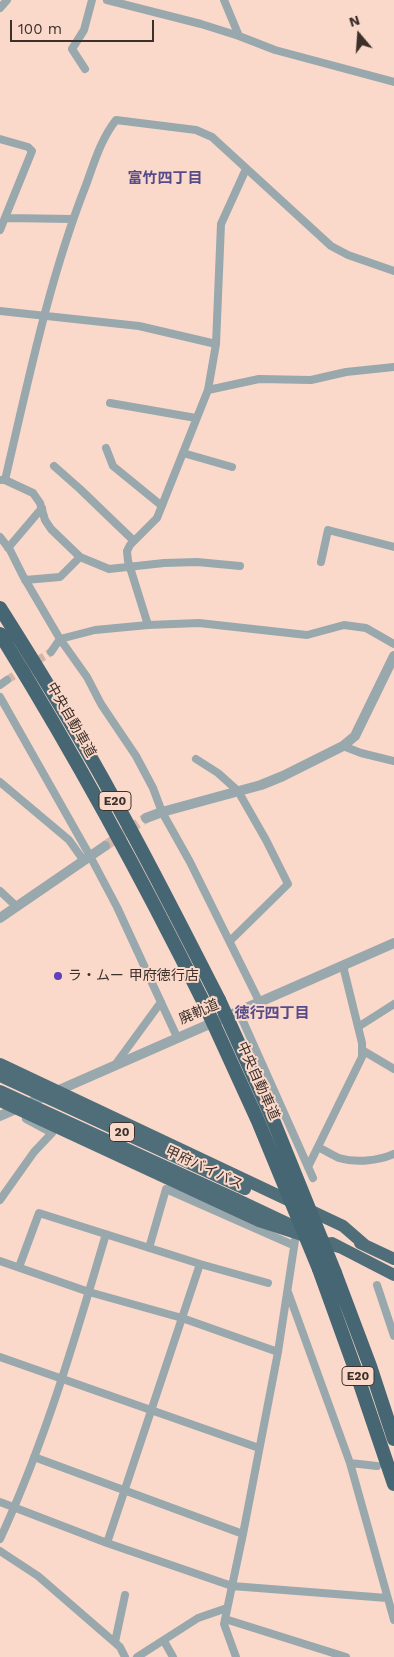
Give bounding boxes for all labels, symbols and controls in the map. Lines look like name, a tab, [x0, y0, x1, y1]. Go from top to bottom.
scale bar	[12, 10, 156, 42]
north arrow	[334, 10, 384, 60]
text: N	[347, 12, 362, 30]
text: 100 m	[18, 20, 62, 38]
district label: 富竹四丁目	[128, 170, 202, 188]
street label: 中央自動車道	[43, 679, 99, 761]
road number: E20	[99, 791, 131, 810]
place label: ラ・ムー 甲府徳行店	[68, 968, 199, 984]
marker: ラ・ムー 甲府徳行店	[52, 970, 64, 982]
street label: 廃軌道	[176, 996, 222, 1028]
district label: 徳行四丁目	[235, 1005, 309, 1023]
street label: 中央自動車道	[233, 1039, 283, 1123]
road number: 20	[110, 1122, 134, 1142]
street label: 甲府バイパス	[162, 1143, 246, 1193]
road number: E20	[342, 1366, 374, 1385]

